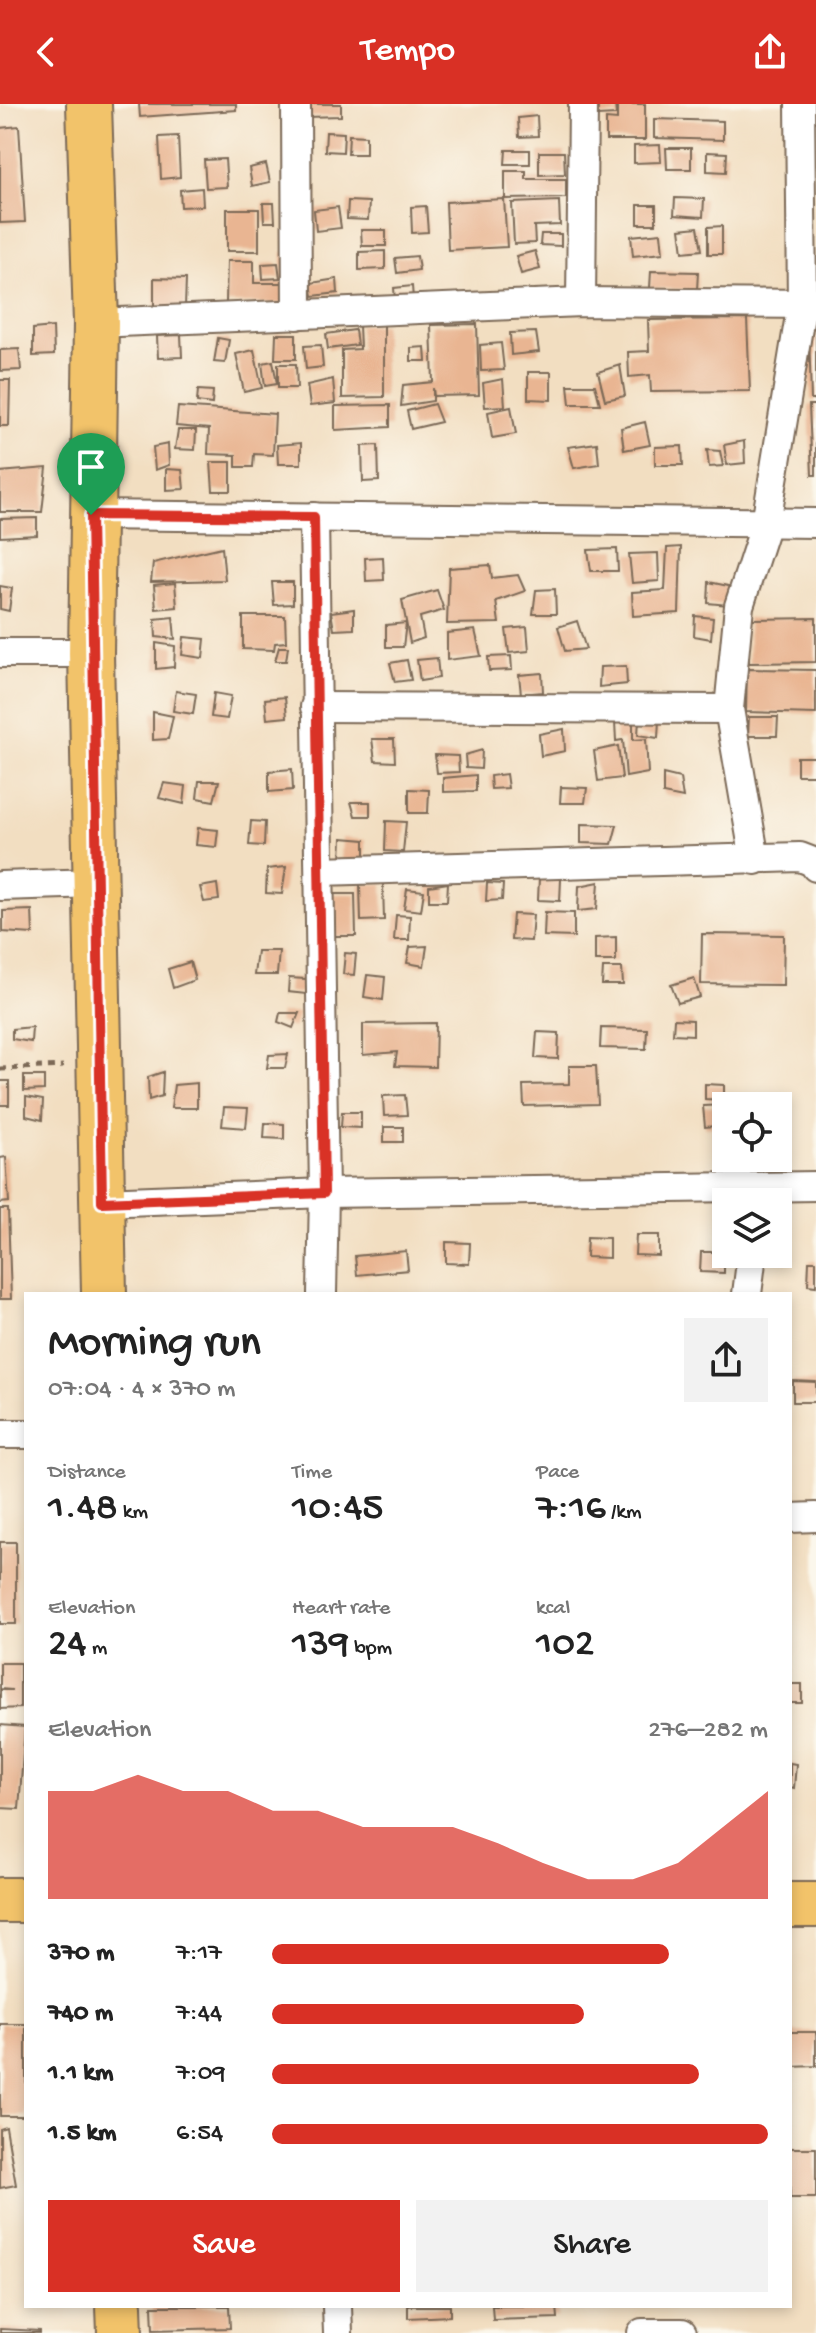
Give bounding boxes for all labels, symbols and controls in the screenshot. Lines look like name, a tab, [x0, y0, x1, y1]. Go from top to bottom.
icon: back	[24, 30, 68, 74]
icon: share	[748, 30, 792, 74]
text: Tempo	[361, 31, 455, 74]
pin	[57, 433, 125, 515]
icon: arrive	[69, 445, 113, 489]
map controls	[712, 1092, 792, 1268]
button: locate	[712, 1092, 792, 1172]
button: layers	[712, 1188, 792, 1268]
button: share	[684, 1318, 768, 1402]
text: Morning run	[48, 1319, 261, 1371]
text: 07:04 · 4 × 370 m	[48, 1375, 236, 1406]
text: Distance	[48, 1460, 126, 1486]
text: Time	[292, 1460, 332, 1486]
text: Pace	[536, 1460, 579, 1486]
text: 1.48	[48, 1486, 118, 1533]
text: 10:45	[292, 1486, 383, 1533]
text: 7:16	[536, 1486, 606, 1533]
text: km	[118, 1500, 148, 1526]
text: /km	[606, 1500, 642, 1526]
text: Elevation	[48, 1596, 135, 1622]
text: Heart rate	[292, 1596, 390, 1622]
text: kcal	[536, 1596, 570, 1622]
text: 24	[48, 1622, 87, 1669]
text: 139	[292, 1622, 349, 1669]
text: 102	[536, 1622, 594, 1669]
text: m	[87, 1636, 107, 1662]
text: bpm	[349, 1636, 392, 1662]
text: Elevation	[48, 1716, 151, 1747]
text: 276–282 m	[648, 1716, 768, 1747]
text: 370 m	[48, 1939, 114, 1970]
text: 7:17	[176, 1939, 222, 1970]
text: 740 m	[48, 1999, 113, 2030]
text: 7:44	[176, 1999, 222, 2030]
text: 1.1 km	[48, 2059, 113, 2090]
text: 7:09	[176, 2059, 225, 2090]
text: 1.5 km	[48, 2119, 117, 2150]
text: 6:54	[176, 2119, 223, 2150]
button: Save	[48, 2200, 400, 2292]
button: Share	[416, 2200, 768, 2292]

